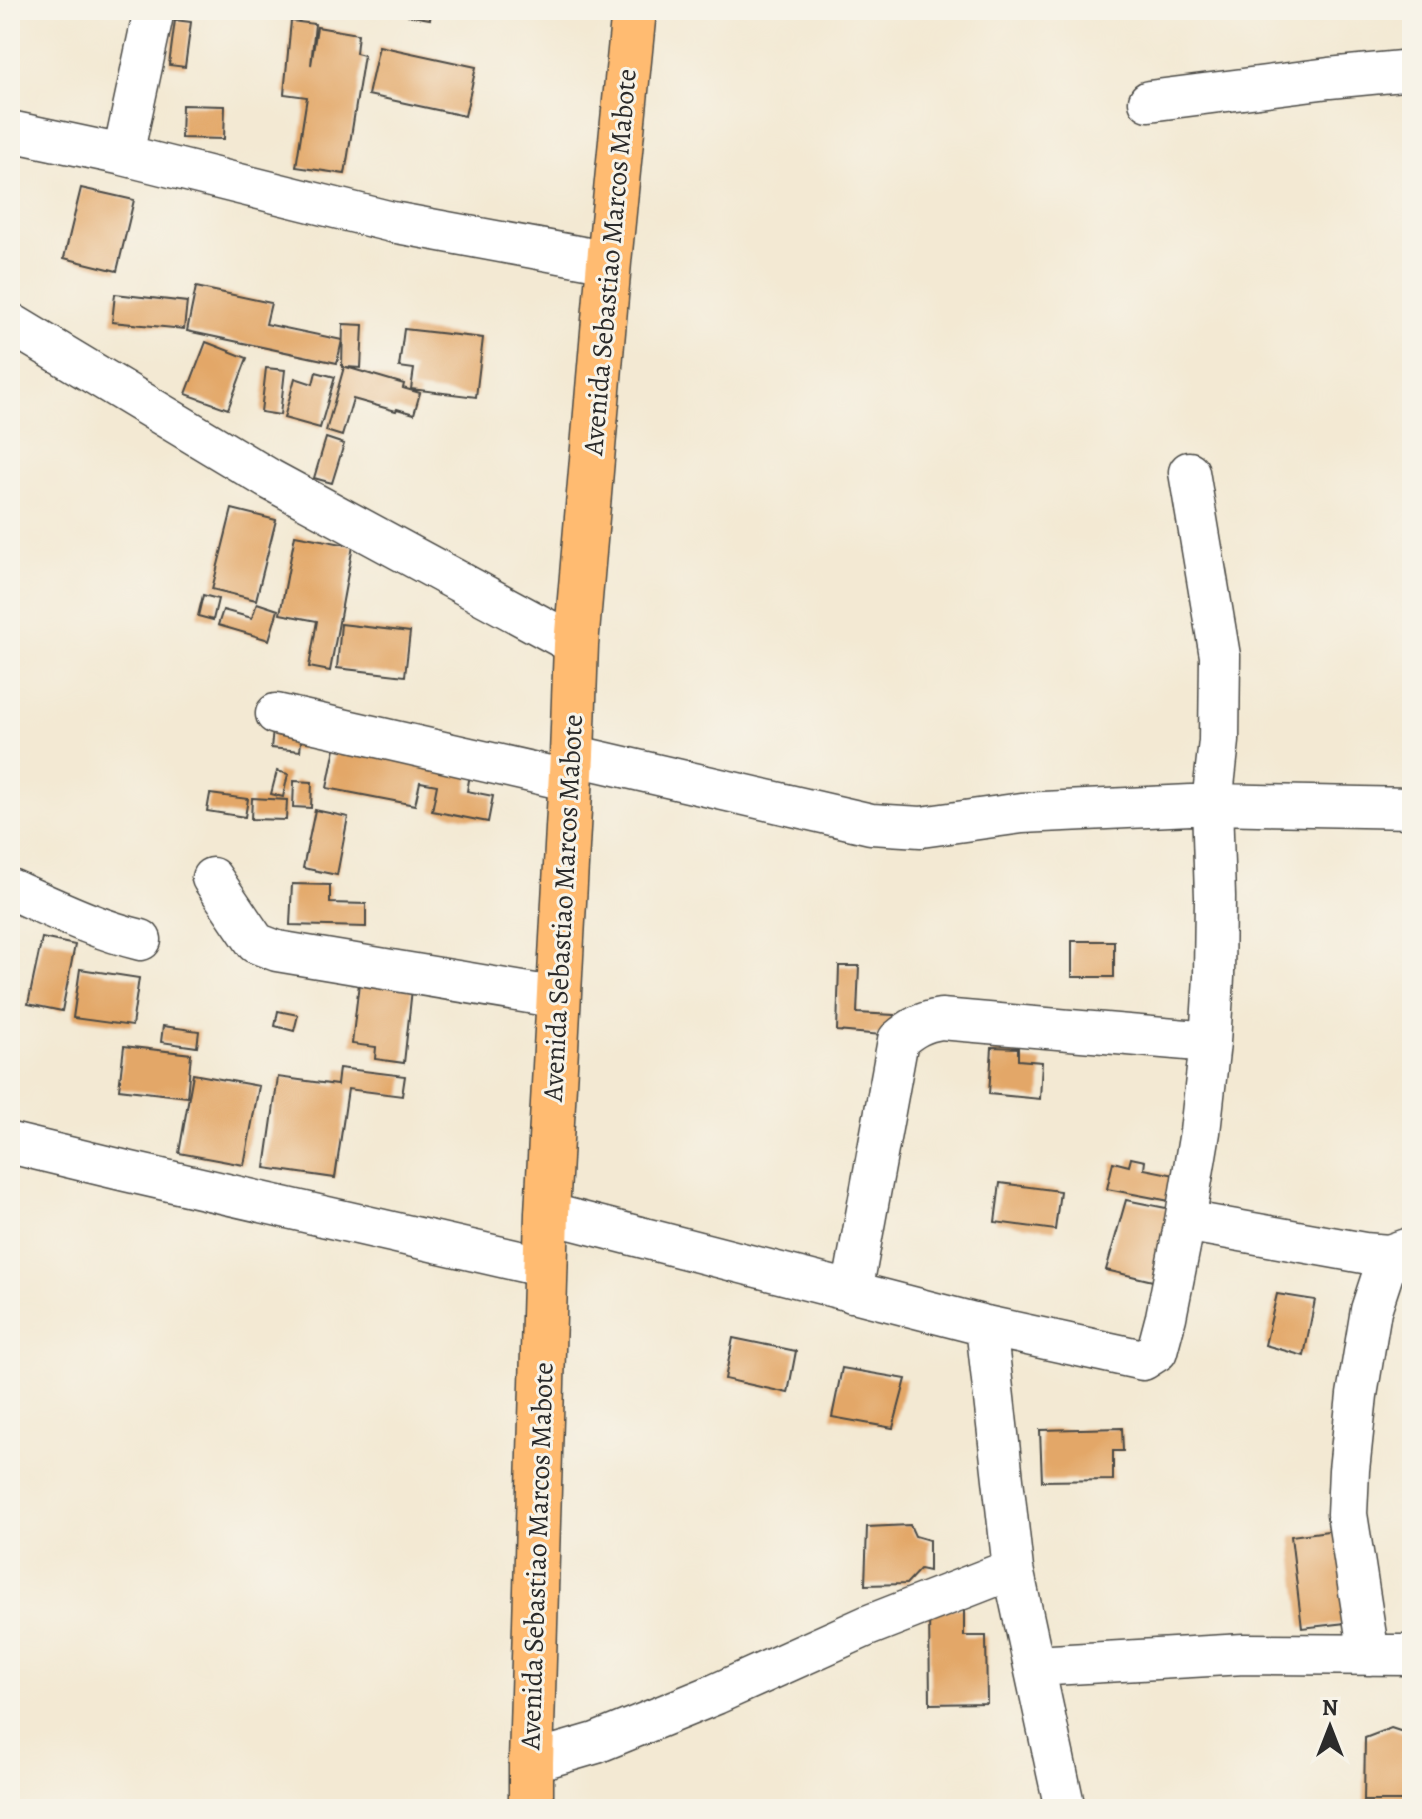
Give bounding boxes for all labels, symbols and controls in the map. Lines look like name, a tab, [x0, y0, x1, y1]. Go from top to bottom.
street label: Avenida Sebastiao Marcos Mabote	[574, 67, 646, 458]
street label: Avenida Sebastiao Marcos Mabote	[534, 713, 592, 1104]
street label: Avenida Sebastiao Marcos Mabote	[511, 1362, 563, 1751]
north arrow	[1290, 1687, 1370, 1767]
text: N	[1322, 1693, 1338, 1723]

